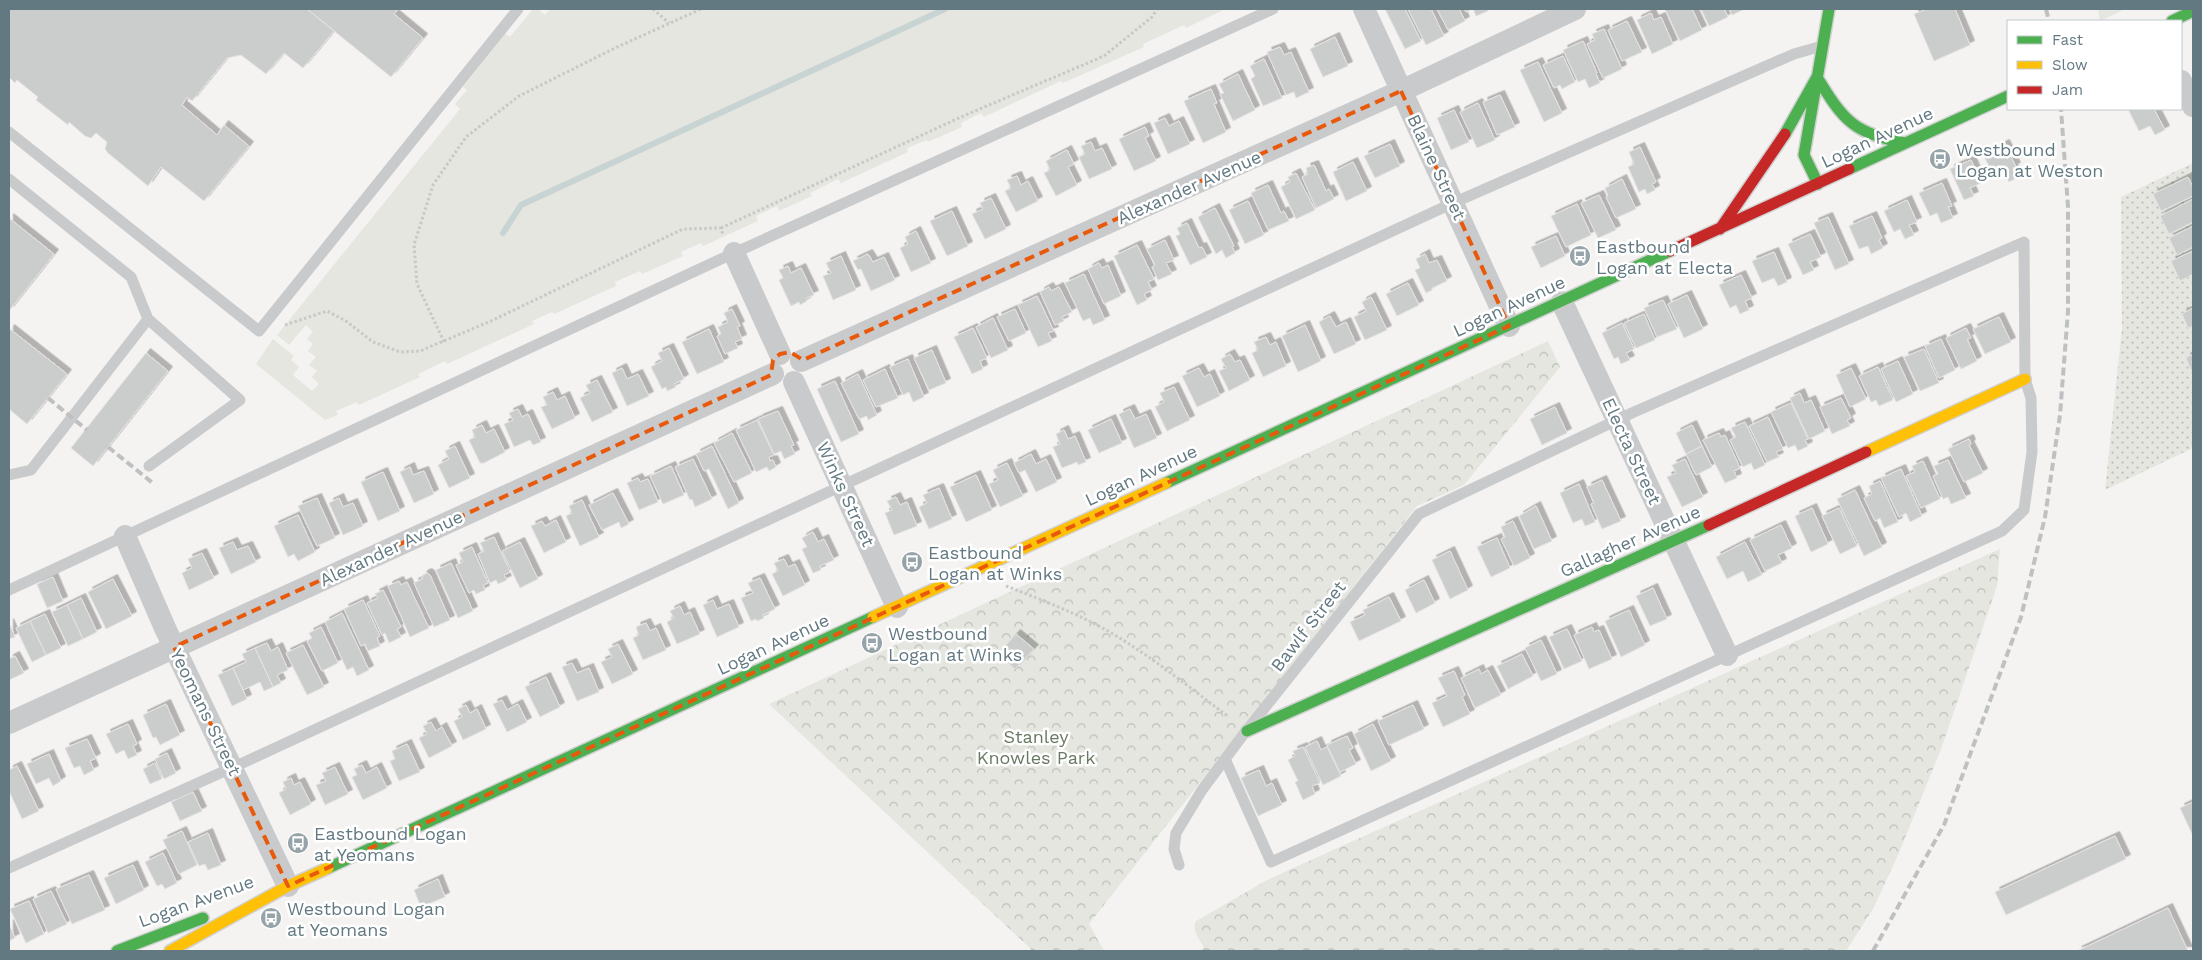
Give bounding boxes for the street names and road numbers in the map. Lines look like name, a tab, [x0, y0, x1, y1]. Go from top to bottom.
street label: Logan Avenue	[1818, 102, 1936, 172]
street label: Blaine Street	[1403, 111, 1471, 224]
street label: Alexander Avenue	[1114, 146, 1264, 228]
street label: Logan Avenue	[1450, 271, 1568, 341]
street label: Electa Street	[1598, 394, 1666, 508]
street label: Winks Street	[813, 438, 880, 550]
street label: Logan Avenue	[1082, 440, 1200, 510]
street label: Gallagher Avenue	[1557, 501, 1703, 581]
street label: Alexander Avenue	[316, 506, 466, 590]
street label: Bawlf Street	[1266, 576, 1350, 675]
street label: Logan Avenue	[714, 609, 832, 679]
street label: Yeomans Street	[166, 645, 246, 779]
street label: Logan Avenue	[135, 870, 257, 932]

